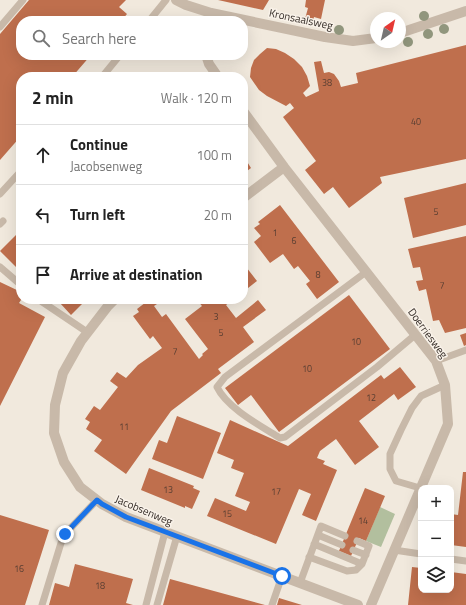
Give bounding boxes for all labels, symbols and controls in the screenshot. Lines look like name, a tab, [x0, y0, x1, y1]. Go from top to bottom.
street label: Kronsaalsweg	[268, 4, 335, 34]
north arrow	[370, 12, 406, 48]
search box	[16, 16, 248, 60]
icon: search	[30, 27, 52, 49]
text: Search here	[62, 27, 136, 50]
house number: 38	[322, 76, 332, 89]
text: 2 min	[32, 85, 73, 111]
text: Walk · 120 m	[161, 88, 232, 108]
house number: 40	[411, 115, 421, 128]
text: Continue	[70, 133, 128, 156]
icon: ahead	[32, 144, 54, 166]
text: 100 m	[196, 145, 232, 165]
text: Jacobsenweg	[70, 156, 142, 176]
text: Turn left	[70, 203, 125, 226]
icon: left	[32, 204, 54, 226]
text: 20 m	[204, 205, 232, 225]
house number: 5	[433, 205, 439, 218]
house number: 1	[272, 226, 278, 239]
house number: 6	[291, 234, 297, 247]
text: Arrive at destination	[70, 263, 203, 286]
icon: arrive	[32, 264, 54, 286]
house number: 8	[315, 268, 321, 281]
house number: 7	[439, 279, 445, 292]
street label: Doerriesweg	[404, 305, 452, 362]
house number: 3	[213, 310, 219, 323]
house number: 5	[218, 326, 224, 339]
house number: 10	[351, 335, 361, 348]
house number: 7	[172, 345, 178, 358]
house number: 10	[302, 362, 312, 375]
house number: 12	[366, 391, 376, 404]
house number: 11	[119, 420, 129, 433]
house number: 13	[163, 483, 173, 496]
house number: 17	[271, 485, 281, 498]
map controls	[418, 485, 454, 593]
button: +	[418, 485, 454, 521]
street label: Jacobsenweg	[113, 491, 176, 529]
house number: 15	[222, 507, 232, 520]
house number: 14	[358, 514, 368, 527]
button: −	[418, 521, 454, 557]
route end	[56, 525, 74, 543]
button: layers	[418, 557, 454, 593]
house number: 16	[14, 562, 24, 575]
route start	[273, 567, 291, 585]
house number: 18	[95, 579, 105, 592]

